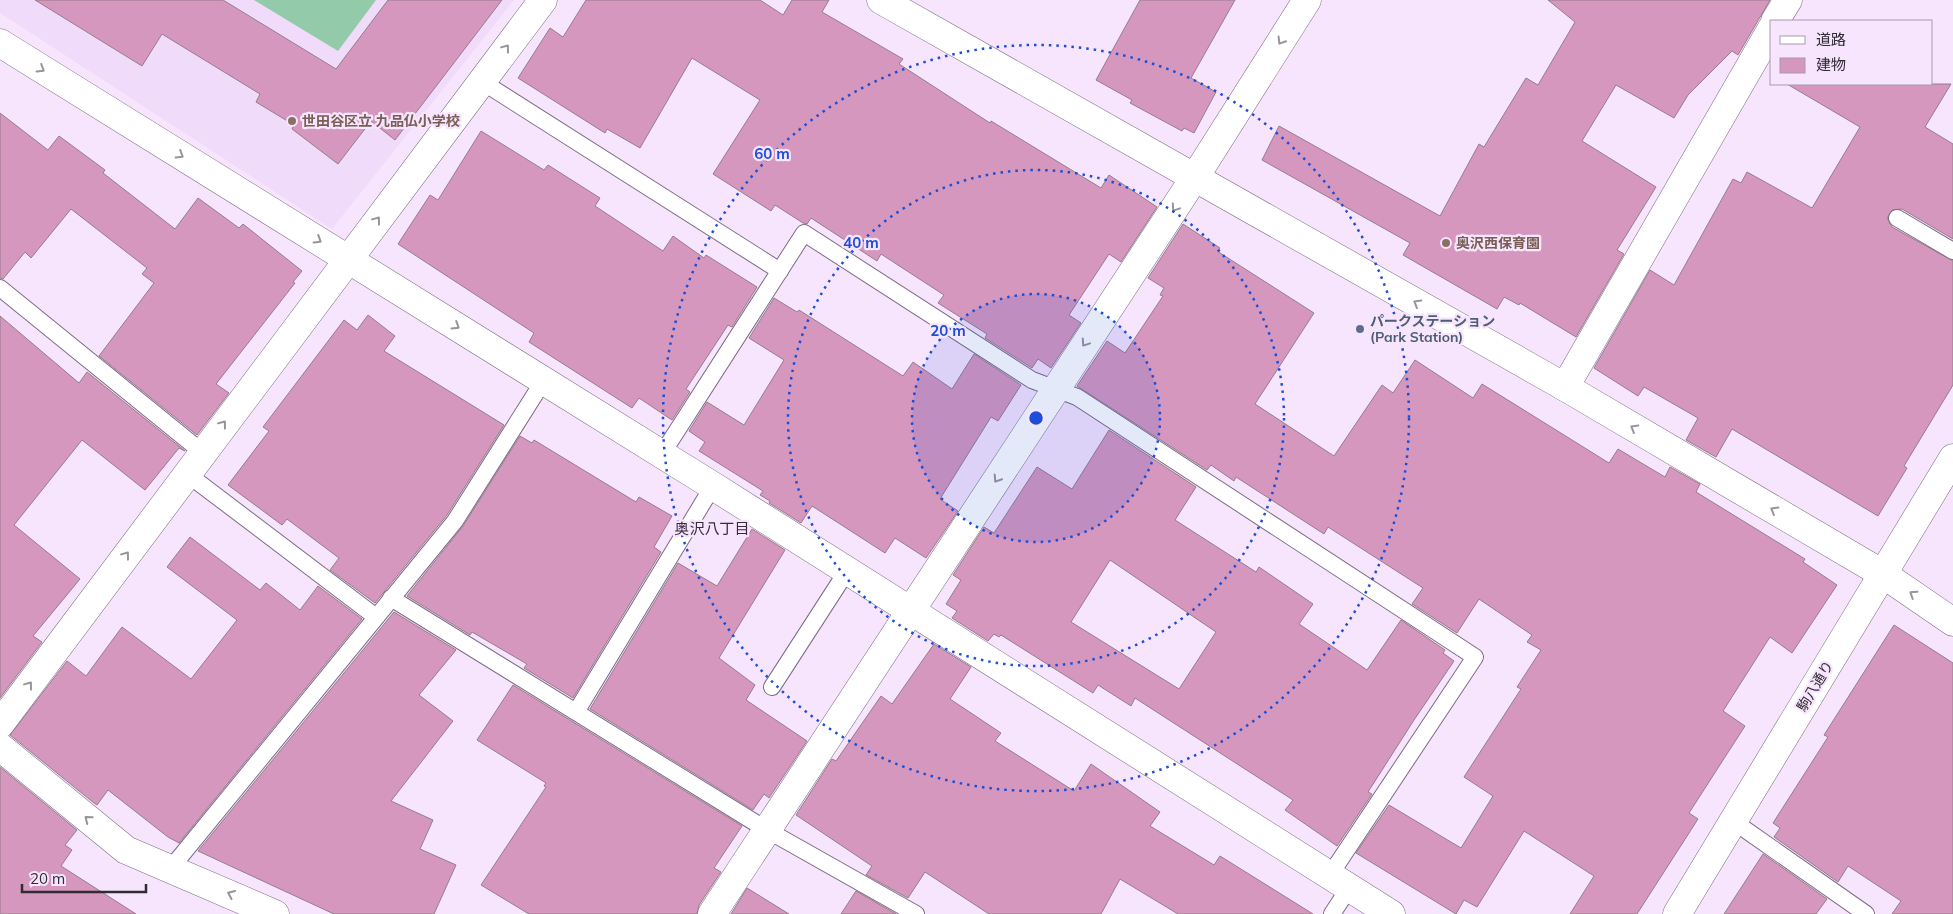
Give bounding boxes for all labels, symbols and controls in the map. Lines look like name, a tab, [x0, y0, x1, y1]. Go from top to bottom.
legend	[1770, 20, 1933, 85]
text: 道路	[1816, 30, 1846, 49]
one-way arrow	[1278, 36, 1288, 45]
one-way arrow	[501, 45, 509, 54]
text: 建物	[1816, 55, 1846, 74]
one-way arrow	[36, 63, 45, 73]
place label: 世田谷区立 九品仏小学校	[302, 112, 460, 130]
marker: 世田谷区立 九品仏小学校	[286, 115, 298, 127]
text: 60 m	[754, 144, 790, 163]
one-way arrow	[174, 148, 183, 158]
one-way arrow	[1172, 202, 1181, 211]
one-way arrow	[371, 217, 379, 226]
text: 40 m	[843, 233, 879, 252]
one-way arrow	[312, 234, 321, 244]
place label: 奥沢西保育園	[1456, 234, 1540, 252]
marker: 奥沢西保育園	[1440, 237, 1452, 249]
one-way arrow	[1414, 299, 1423, 309]
place label: パークステーション (Park Station)	[1370, 312, 1495, 346]
one-way arrow	[451, 319, 460, 329]
text: 20 m	[930, 321, 966, 340]
marker: パークステーション (Park Station)	[1354, 323, 1366, 335]
one-way arrow	[1082, 337, 1091, 347]
centre of rings	[1027, 409, 1045, 427]
one-way arrow	[217, 420, 226, 430]
one-way arrow	[1631, 424, 1640, 434]
one-way arrow	[993, 474, 1003, 483]
one-way arrow	[1771, 507, 1780, 517]
district label: 奥沢八丁目	[674, 519, 750, 538]
one-way arrow	[120, 551, 129, 561]
one-way arrow	[1910, 591, 1919, 600]
street label: 駒八通り	[1793, 657, 1837, 715]
one-way arrow	[23, 681, 32, 691]
one-way arrow	[85, 817, 94, 825]
scale bar	[22, 862, 146, 894]
text: 20 m	[30, 869, 65, 888]
one-way arrow	[227, 890, 236, 901]

